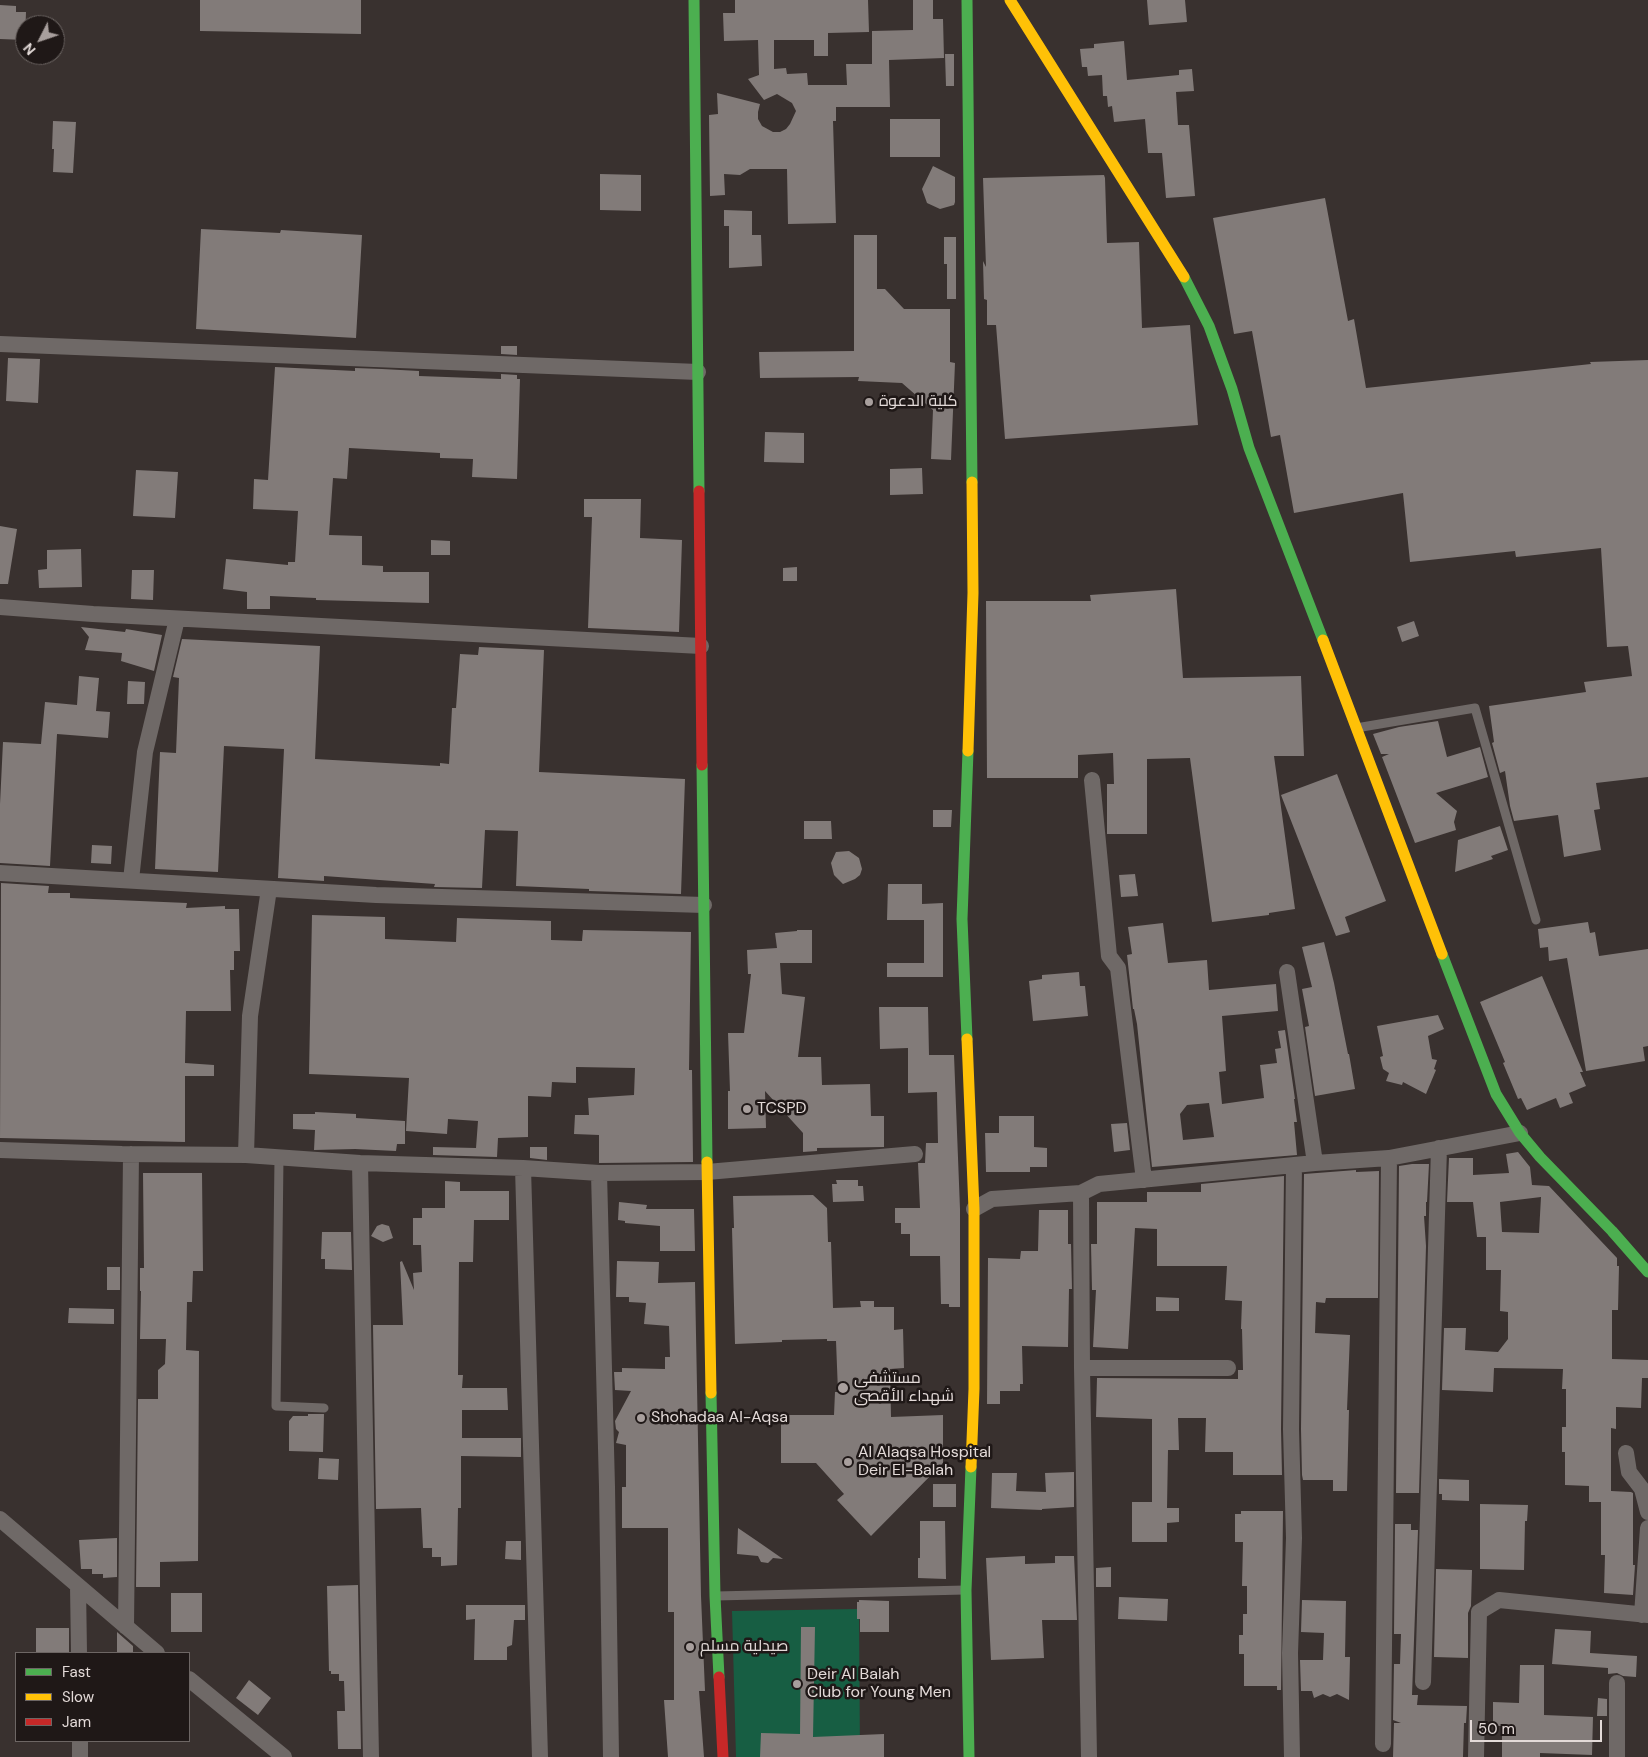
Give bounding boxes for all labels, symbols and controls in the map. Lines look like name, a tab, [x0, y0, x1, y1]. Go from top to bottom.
north arrow	[15, 15, 65, 65]
text: N	[19, 39, 40, 59]
place label: كلية الدعوة	[879, 392, 957, 412]
marker: كلية الدعوة	[863, 396, 875, 408]
place label: TCSPD	[757, 1099, 806, 1119]
marker: TCSPD	[741, 1103, 753, 1115]
place label: مستشفى شهداء الأقصى	[854, 1369, 954, 1407]
marker: مستشفى شهداء الأقصى	[836, 1381, 850, 1395]
place label: Shohadaa Al-Aqsa	[651, 1408, 788, 1428]
marker: Shohadaa Al-Aqsa	[635, 1412, 647, 1424]
place label: Al Alaqsa Hospital Deir El-Balah	[858, 1443, 991, 1481]
marker: Al Alaqsa Hospital Deir El-Balah	[842, 1456, 854, 1468]
place label: صيدلية مسلم	[700, 1637, 788, 1657]
marker: صيدلية مسلم	[684, 1641, 696, 1653]
legend	[15, 1652, 190, 1742]
text: Fast	[62, 1662, 91, 1682]
place label: Deir Al Balah Club for Young Men	[807, 1665, 951, 1703]
marker: Deir Al Balah Club for Young Men	[791, 1678, 803, 1690]
text: Slow	[62, 1687, 94, 1707]
scale bar	[1473, 1710, 1606, 1742]
text: Jam	[62, 1712, 91, 1732]
text: 50 m	[1478, 1719, 1515, 1739]

